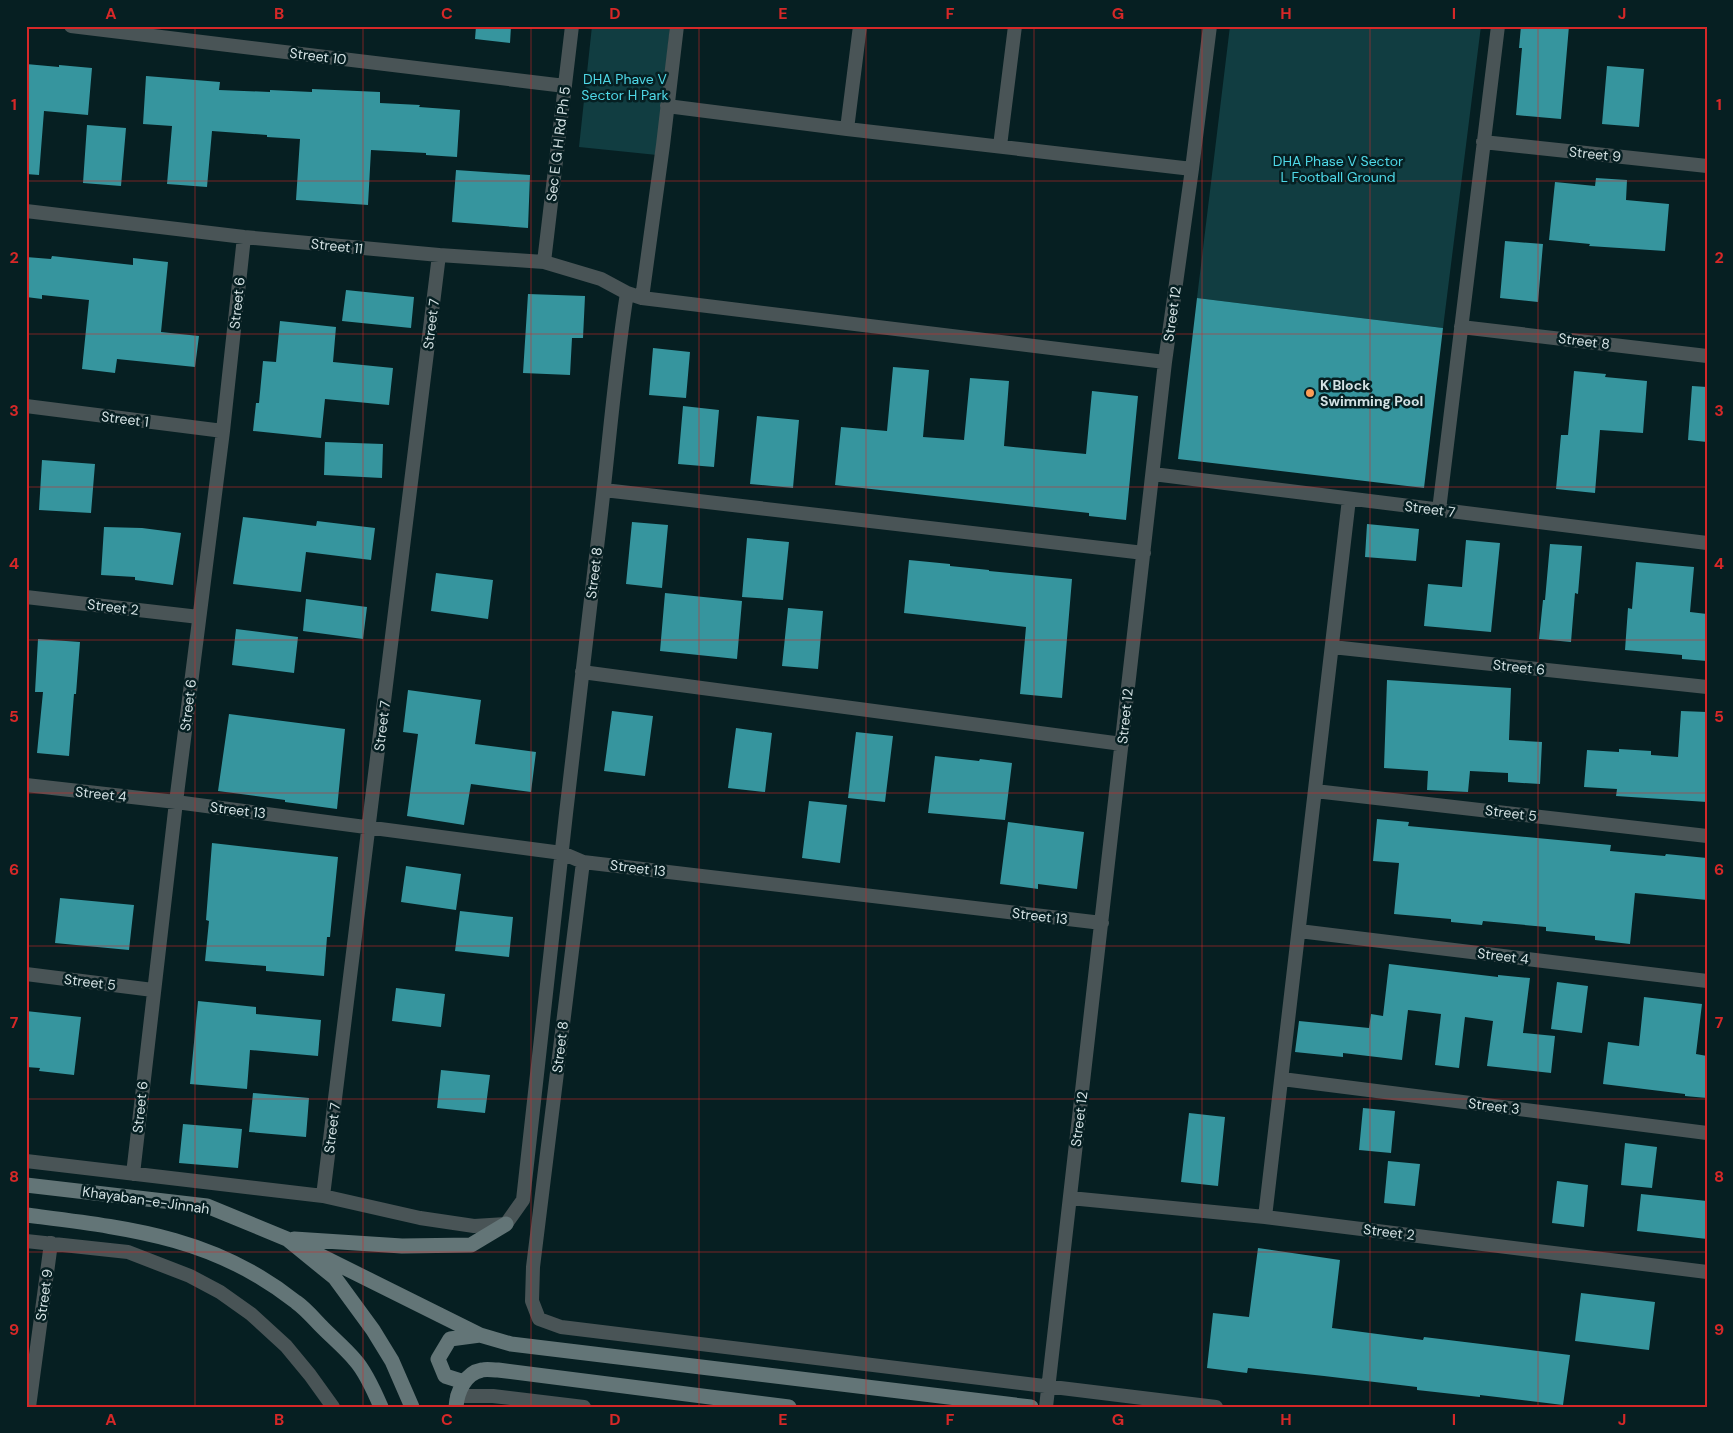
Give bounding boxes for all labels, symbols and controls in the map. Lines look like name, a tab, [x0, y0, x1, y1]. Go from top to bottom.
text: A	[105, 3, 117, 24]
text: B	[274, 3, 284, 24]
text: C	[441, 3, 453, 24]
text: D	[609, 3, 621, 24]
text: E	[778, 3, 788, 24]
text: F	[946, 3, 955, 24]
text: G	[1112, 3, 1124, 24]
text: H	[1280, 3, 1292, 24]
text: I	[1452, 3, 1456, 24]
text: J	[1618, 3, 1626, 24]
street label: Street 10	[288, 44, 348, 68]
park label: DHA Phave V Sector H Park	[581, 70, 669, 104]
street label: Sec E G H Rd Ph 5	[542, 85, 574, 203]
text: 1	[11, 94, 17, 115]
text: 1	[1716, 94, 1722, 115]
street label: Street 9	[1568, 142, 1622, 166]
park label: DHA Phase V Sector L Football Ground	[1273, 152, 1403, 186]
street label: Street 11	[310, 234, 364, 258]
text: 2	[9, 247, 19, 268]
text: 2	[1714, 247, 1724, 268]
street label: Street 6	[225, 276, 249, 330]
street label: Street 12	[1159, 285, 1185, 343]
street label: Street 7	[419, 298, 443, 350]
street label: Street 8	[1557, 329, 1611, 353]
place label: K Block Swimming Pool	[1320, 376, 1423, 410]
marker: K Block Swimming Pool	[1304, 387, 1316, 399]
text: 3	[9, 400, 19, 421]
text: 3	[1714, 400, 1724, 421]
street label: Street 1	[100, 407, 150, 431]
street label: Street 7	[1404, 497, 1456, 521]
street label: Street 8	[582, 546, 606, 600]
text: 4	[9, 553, 19, 574]
text: 4	[1714, 553, 1724, 574]
street label: Street 2	[86, 595, 140, 619]
street label: Street 6	[1492, 655, 1546, 679]
street label: Street 6	[176, 678, 200, 732]
street label: Street 12	[1113, 687, 1137, 745]
street label: Street 7	[370, 700, 394, 752]
text: 5	[9, 706, 19, 727]
text: 5	[1714, 706, 1724, 727]
street label: Street 4	[74, 782, 128, 806]
street label: Street 13	[209, 798, 267, 822]
street label: Street 5	[1484, 801, 1538, 825]
street label: Street 13	[609, 856, 667, 880]
text: 6	[9, 859, 19, 880]
text: 6	[1714, 859, 1724, 880]
street label: Street 13	[1011, 904, 1069, 928]
street label: Street 4	[1476, 944, 1530, 968]
street label: Street 5	[63, 970, 117, 994]
text: 7	[10, 1012, 19, 1033]
text: 7	[1715, 1012, 1724, 1033]
street label: Street 8	[548, 1020, 572, 1074]
street label: Street 6	[128, 1080, 152, 1134]
street label: Street 12	[1067, 1090, 1091, 1148]
street label: Street 3	[1467, 1094, 1521, 1118]
street label: Street 7	[320, 1102, 344, 1154]
text: 8	[9, 1166, 19, 1187]
text: 8	[1714, 1166, 1724, 1187]
street label: Khayaban-e-Jinnah	[81, 1182, 211, 1218]
street label: Street 2	[1362, 1220, 1416, 1244]
street label: Street 9	[31, 1268, 57, 1322]
text: 9	[9, 1319, 19, 1340]
text: 9	[1714, 1319, 1724, 1340]
text: A	[105, 1409, 117, 1430]
text: B	[274, 1409, 284, 1430]
text: C	[441, 1409, 453, 1430]
text: D	[609, 1409, 621, 1430]
text: E	[778, 1409, 788, 1430]
text: F	[946, 1409, 955, 1430]
text: G	[1112, 1409, 1124, 1430]
text: H	[1280, 1409, 1292, 1430]
text: I	[1452, 1409, 1456, 1430]
text: J	[1618, 1409, 1626, 1430]

